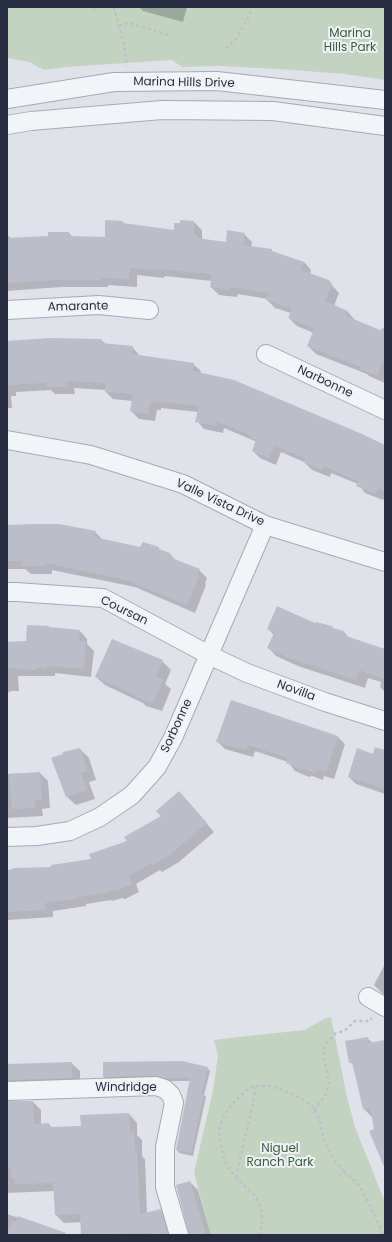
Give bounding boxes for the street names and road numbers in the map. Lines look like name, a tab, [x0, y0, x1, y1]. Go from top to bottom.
street label: Marina Hills Drive	[133, 75, 235, 91]
street label: Amarante	[48, 299, 108, 315]
street label: Narbonne	[295, 363, 355, 401]
street label: Valle Vista Drive	[174, 476, 266, 530]
street label: Coursan	[98, 593, 150, 629]
street label: Novilla	[275, 677, 317, 705]
street label: Sorbonne	[158, 697, 196, 755]
street label: Windridge	[95, 1081, 157, 1095]

